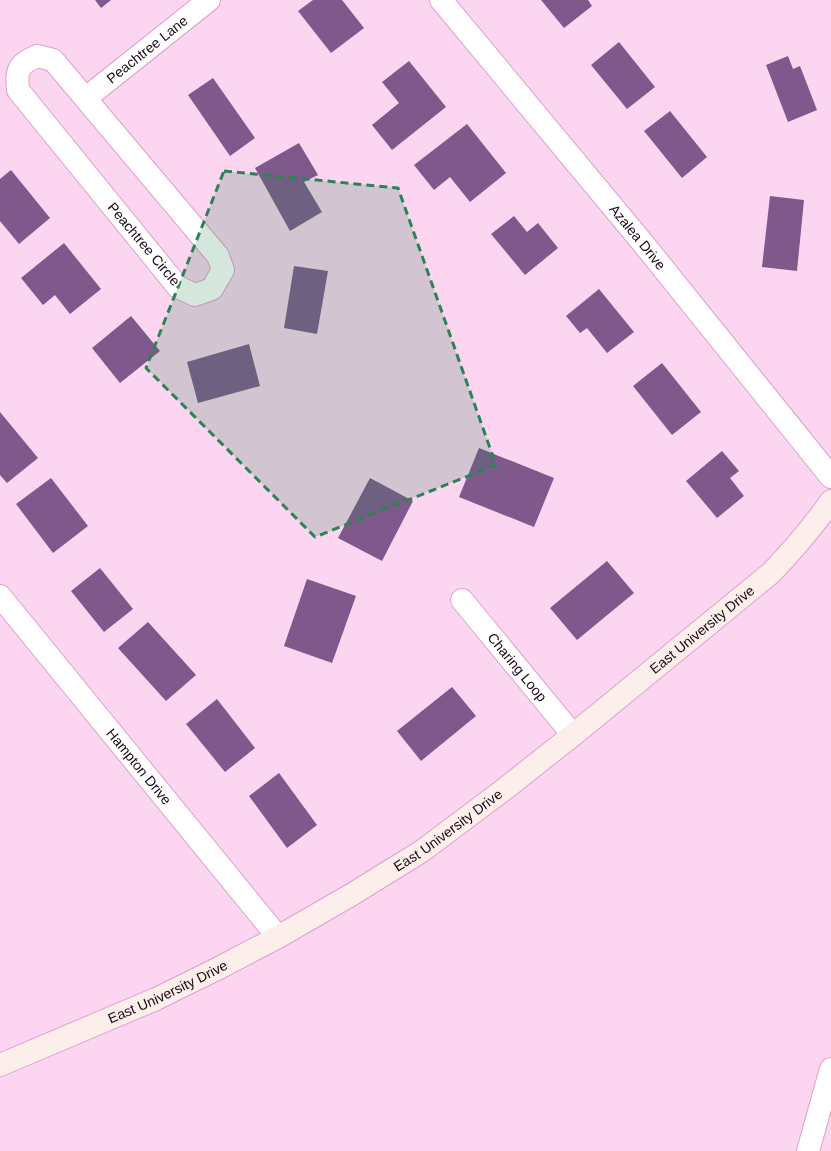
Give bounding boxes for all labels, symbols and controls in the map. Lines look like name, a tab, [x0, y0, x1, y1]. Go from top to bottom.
street label: Peachtree Lane	[103, 12, 191, 86]
street label: Peachtree Circle	[105, 199, 184, 289]
street label: Azalea Drive	[606, 201, 669, 273]
street label: East University Drive	[647, 582, 757, 677]
street label: Charing Loop	[484, 630, 550, 705]
street label: Hampton Drive	[103, 725, 175, 808]
street label: East University Drive	[391, 786, 505, 875]
street label: East University Drive	[106, 957, 230, 1026]

